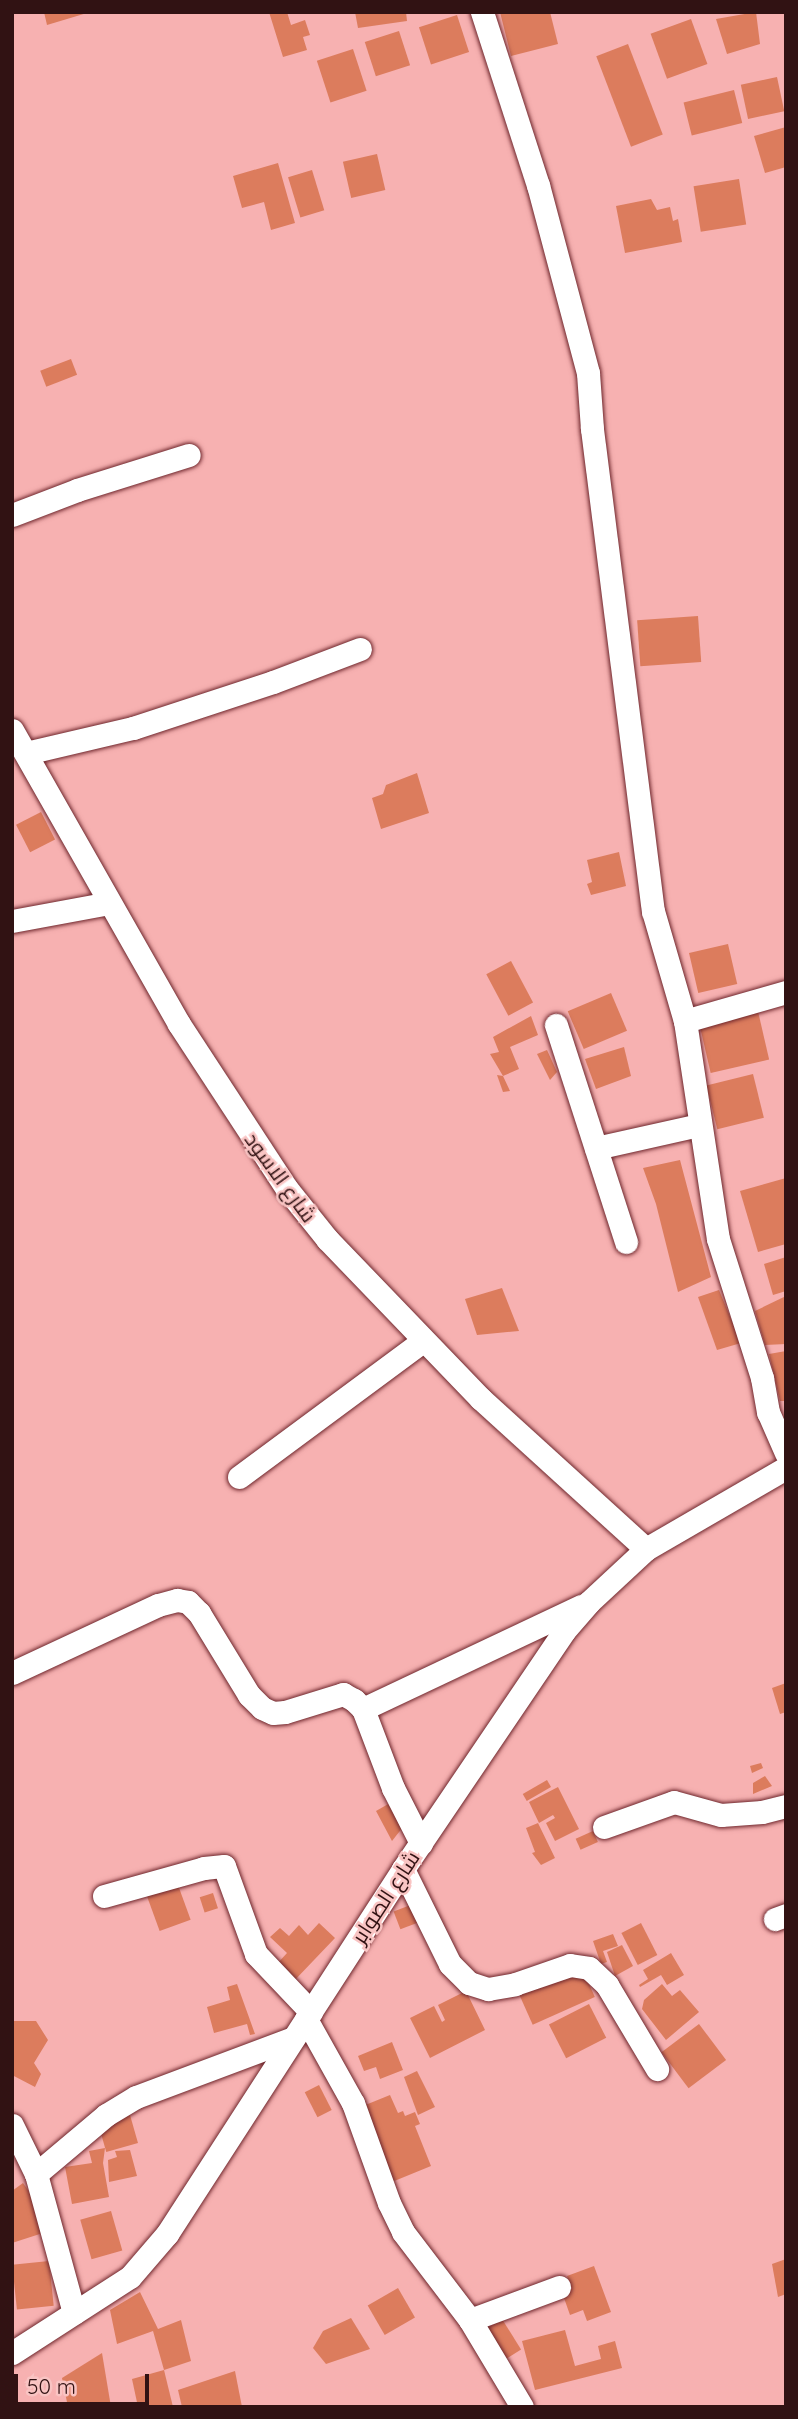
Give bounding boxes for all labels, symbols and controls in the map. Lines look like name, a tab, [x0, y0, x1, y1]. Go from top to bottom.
street label: شارع الاسود	[240, 1127, 322, 1227]
street label: شارع الصوابر	[346, 1846, 424, 1948]
scale bar	[18, 2360, 152, 2404]
text: 50 m	[27, 2373, 76, 2399]

